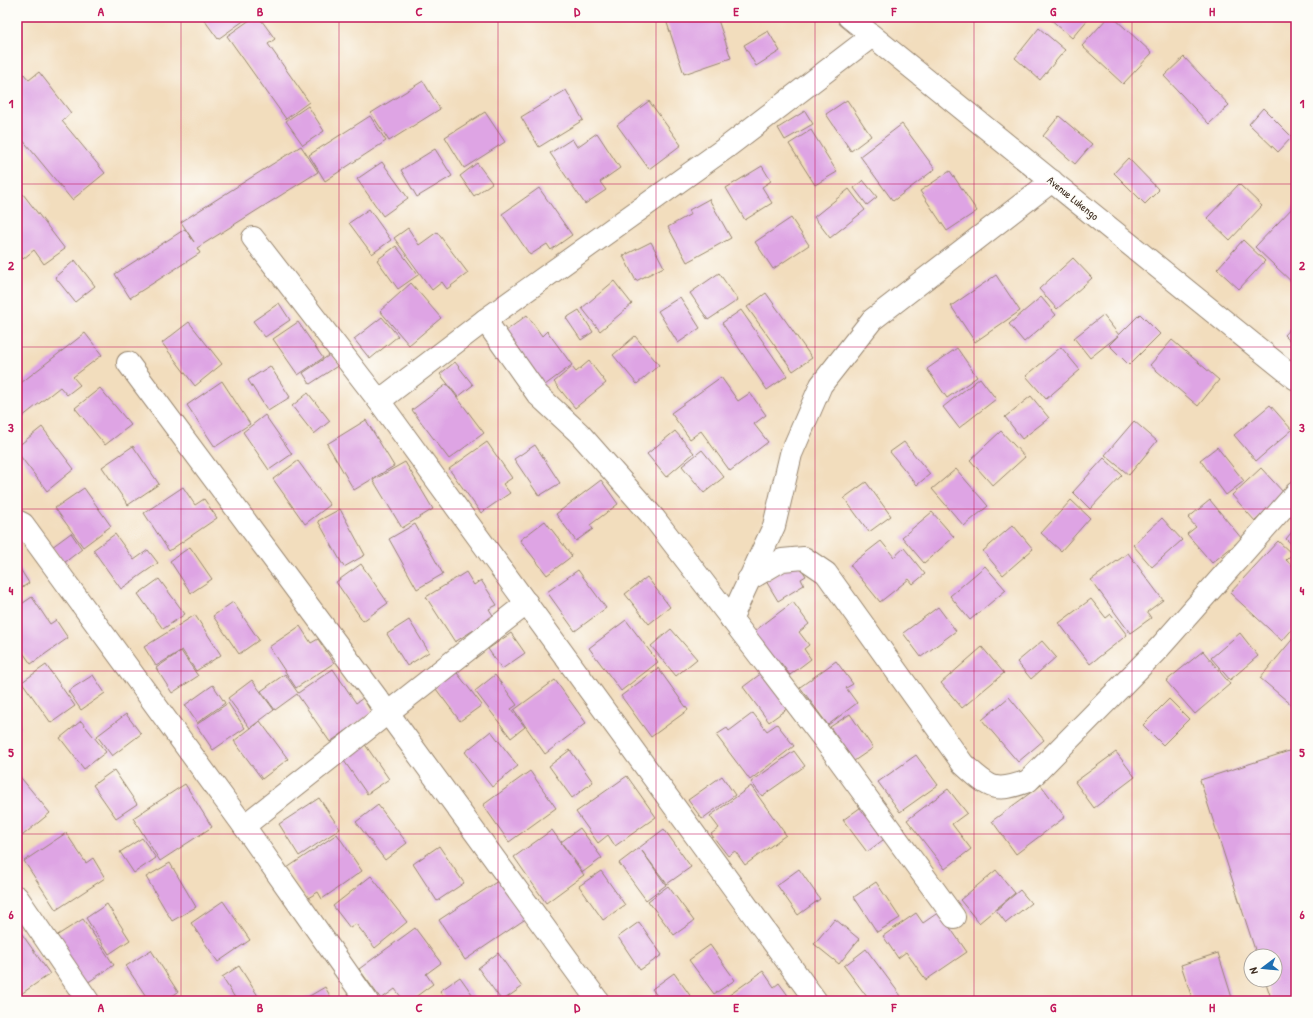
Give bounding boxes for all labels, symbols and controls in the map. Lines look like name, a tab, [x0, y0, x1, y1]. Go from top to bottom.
text: A	[98, 2, 105, 20]
text: B	[257, 2, 264, 20]
text: C	[415, 2, 423, 20]
text: D	[574, 2, 581, 20]
text: E	[733, 2, 739, 20]
text: F	[891, 2, 898, 20]
text: G	[1050, 2, 1057, 20]
text: H	[1209, 2, 1215, 20]
text: 1	[9, 94, 14, 112]
text: 1	[1300, 94, 1305, 112]
street label: Avenue Lukengo	[1044, 173, 1102, 223]
text: 2	[8, 256, 15, 274]
text: 2	[1299, 256, 1306, 274]
text: 3	[8, 418, 14, 436]
text: 3	[1299, 418, 1305, 436]
text: 4	[9, 581, 14, 599]
text: 4	[1300, 581, 1305, 599]
text: 5	[8, 743, 14, 761]
text: 5	[1299, 743, 1305, 761]
text: 6	[8, 905, 14, 923]
text: 6	[1299, 905, 1305, 923]
north arrow	[1243, 948, 1283, 988]
text: N	[1246, 966, 1261, 976]
text: A	[98, 998, 105, 1016]
text: B	[257, 998, 264, 1016]
text: C	[415, 998, 423, 1016]
text: D	[574, 998, 581, 1016]
text: E	[733, 998, 739, 1016]
text: F	[891, 998, 898, 1016]
text: G	[1050, 998, 1057, 1016]
text: H	[1209, 998, 1215, 1016]

